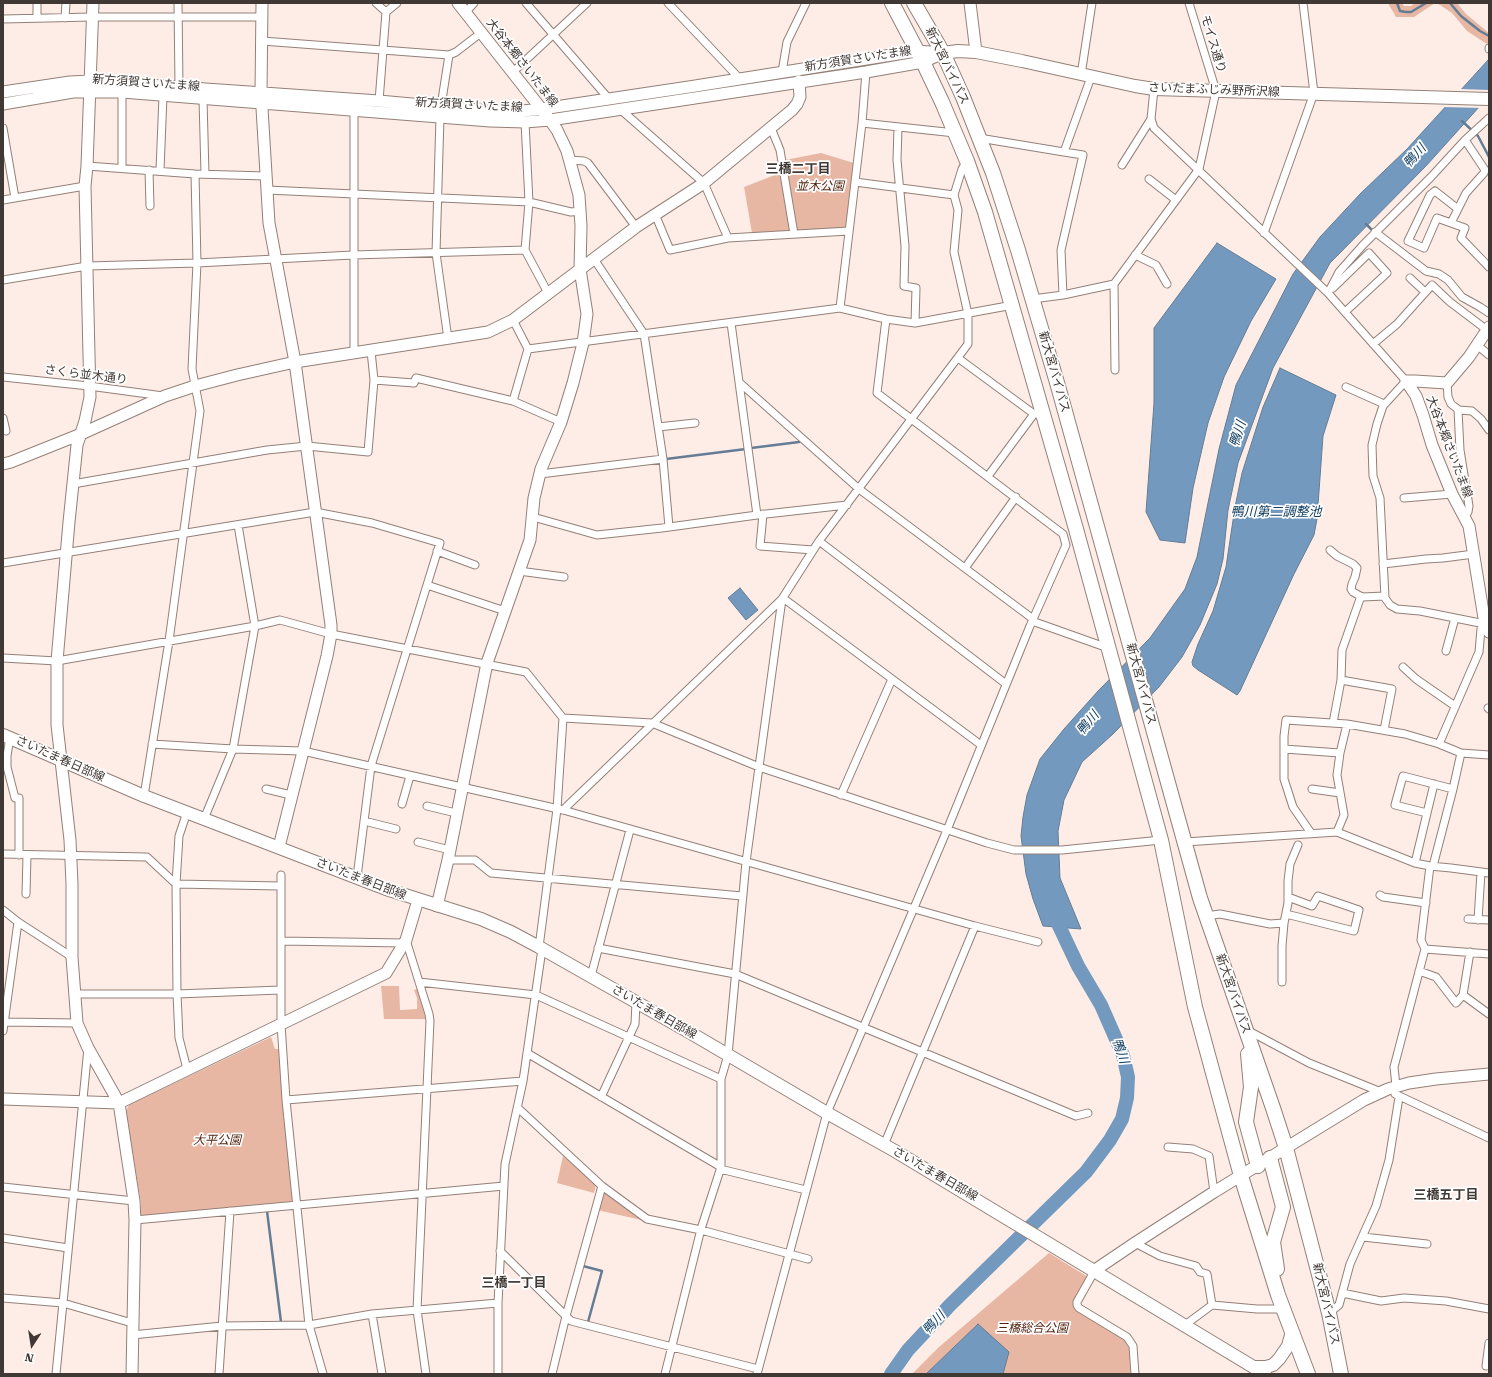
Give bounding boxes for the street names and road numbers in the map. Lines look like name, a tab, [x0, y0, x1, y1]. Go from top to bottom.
street label: モイス通り	[1197, 13, 1229, 75]
street label: 大谷本郷さいたま線	[483, 16, 561, 110]
street label: 新大宮バイパス	[922, 25, 972, 107]
street label: 新方須賀さいたま線	[804, 43, 912, 75]
street label: 新方須賀さいたま線	[92, 72, 200, 94]
street label: さいたまふじみ野所沢線	[1148, 81, 1280, 99]
street label: 新方須賀さいたま線	[415, 95, 523, 115]
street label: 新大宮バイパス	[1036, 330, 1072, 414]
street label: さくら並木通り	[43, 363, 129, 387]
street label: 大谷本郷さいたま線	[1423, 394, 1475, 500]
street label: 新大宮バイパス	[1123, 642, 1159, 726]
street label: さいたま春日部線	[13, 733, 107, 785]
street label: さいたま春日部線	[314, 855, 408, 903]
street label: 新大宮バイパス	[1213, 952, 1253, 1036]
street label: さいたま春日部線	[609, 982, 699, 1042]
street label: さいたま春日部線	[890, 1144, 980, 1204]
street label: 新大宮バイパス	[1310, 1261, 1342, 1347]

